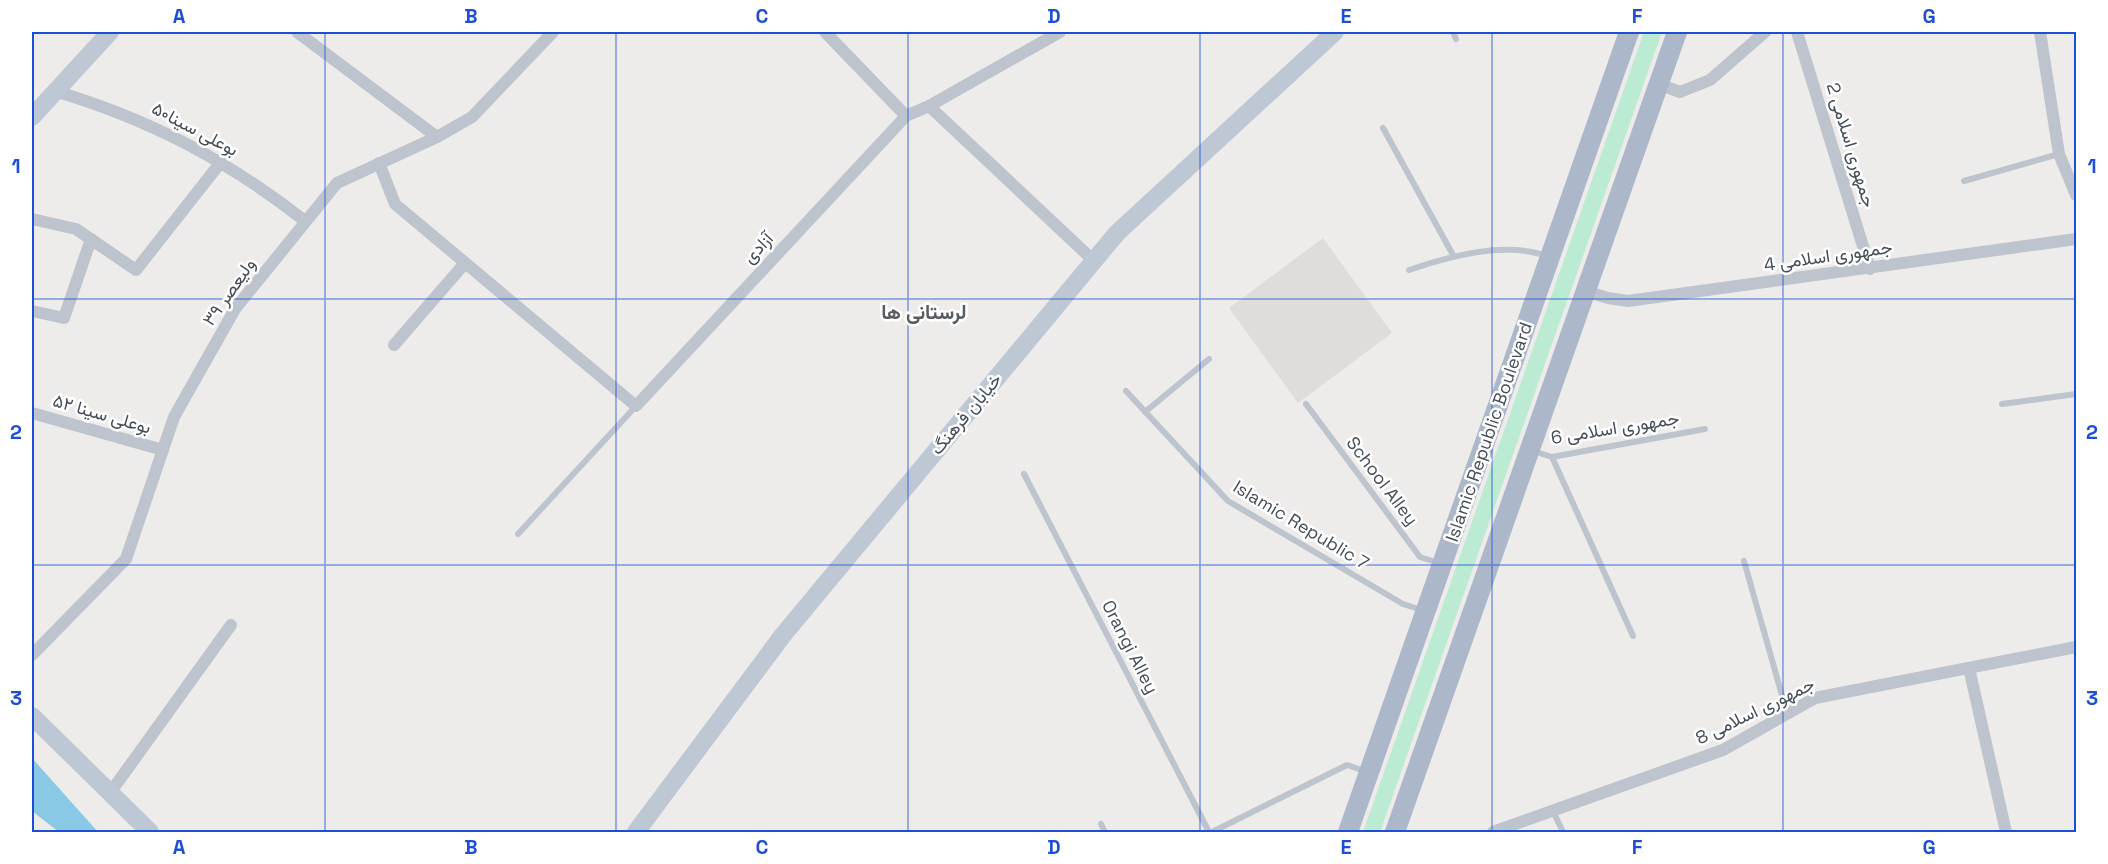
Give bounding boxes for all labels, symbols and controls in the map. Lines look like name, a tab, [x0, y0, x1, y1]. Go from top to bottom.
text: A	[173, 3, 186, 29]
text: B	[464, 3, 478, 29]
text: C	[756, 3, 769, 29]
text: D	[1047, 3, 1061, 29]
text: E	[1340, 3, 1352, 29]
text: F	[1632, 3, 1643, 29]
text: G	[1922, 3, 1936, 29]
street label: جمهوری اسلامی 2	[1822, 80, 1881, 210]
street label: بوعلی سینا۵۰	[148, 96, 242, 161]
text: 1	[11, 153, 21, 179]
text: 1	[2087, 153, 2097, 179]
street label: آزادی	[737, 226, 779, 268]
street label: جمهوری اسلامی 4	[1762, 235, 1894, 276]
street label: ولیعصر ۳۹	[197, 253, 260, 330]
district label: لرستانی ها	[881, 299, 967, 325]
street label: Islamic Republic Boulevard	[1440, 319, 1537, 545]
street label: خیابان فرهنگ	[925, 368, 1006, 459]
street label: بوعلی سینا ۵۲	[50, 389, 154, 438]
street label: جمهوری اسلامی 6	[1549, 406, 1681, 449]
text: 2	[10, 419, 22, 445]
text: 2	[2086, 419, 2098, 445]
street label: School Alley	[1341, 432, 1423, 530]
street label: Islamic Republic 7	[1229, 475, 1373, 574]
street label: Orangi Alley	[1097, 596, 1164, 697]
street label: جمهوری اسلامی 8	[1692, 672, 1818, 749]
text: 3	[10, 685, 22, 711]
text: 3	[2086, 685, 2098, 711]
text: A	[173, 834, 186, 860]
text: B	[464, 834, 478, 860]
text: C	[756, 834, 769, 860]
text: D	[1047, 834, 1061, 860]
text: E	[1340, 834, 1352, 860]
text: F	[1632, 834, 1643, 860]
text: G	[1922, 834, 1936, 860]

